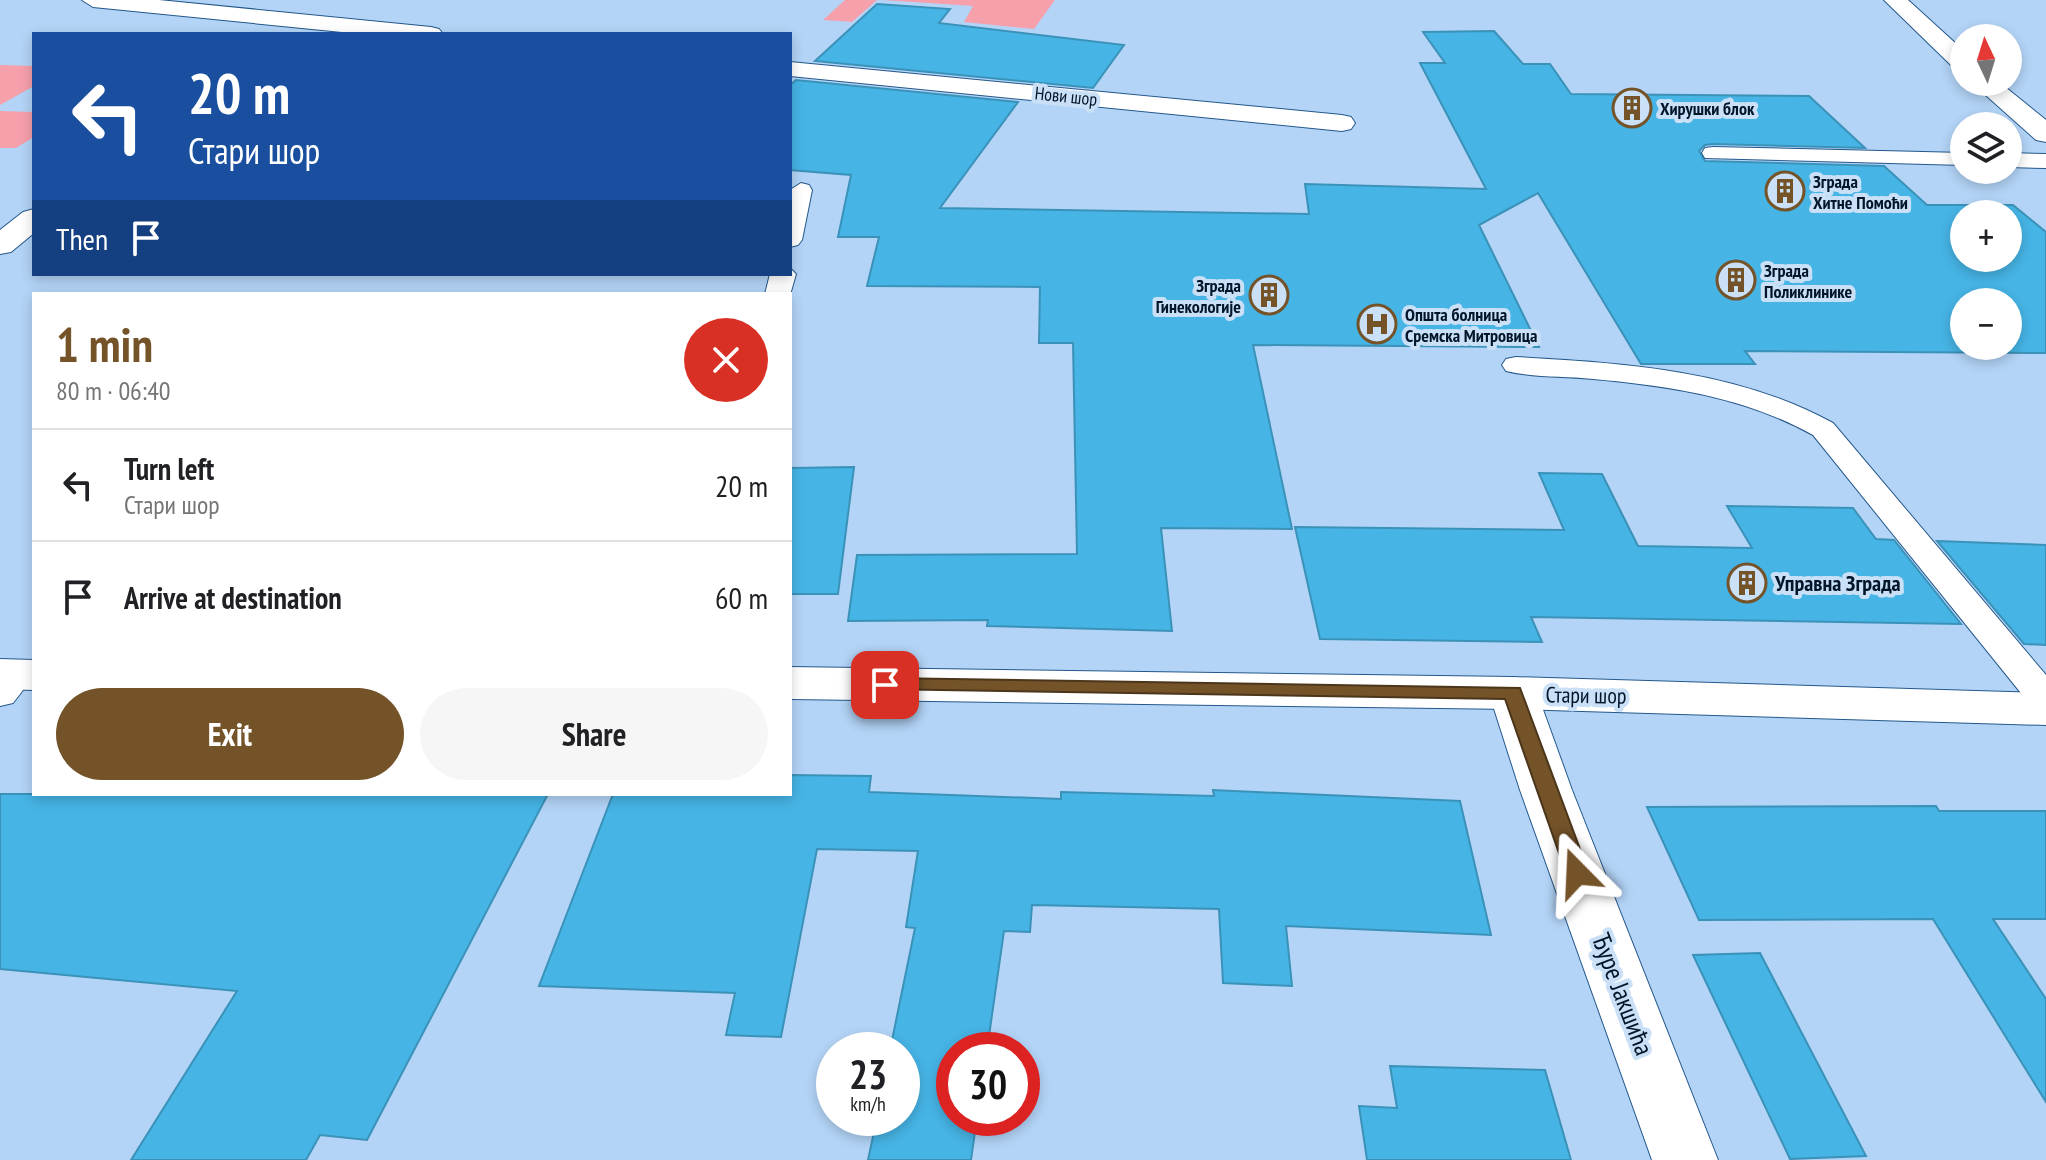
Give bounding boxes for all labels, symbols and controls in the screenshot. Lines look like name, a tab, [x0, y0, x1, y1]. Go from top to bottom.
north arrow	[1950, 24, 2022, 96]
map controls	[1950, 24, 2022, 360]
text: 20 m	[188, 57, 290, 129]
icon: left	[56, 64, 160, 168]
street label: Нови шор	[1034, 81, 1099, 111]
building icon: Хирушки блок	[1611, 87, 1653, 129]
place label: Хирушки блок	[1660, 97, 1755, 120]
button: layers	[1950, 112, 2022, 184]
text: Стари шор	[188, 127, 320, 174]
building icon: Зграда Хитне Помоћи	[1764, 170, 1806, 212]
place label: Зграда Хитне Помоћи	[1813, 170, 1908, 214]
button: +	[1950, 200, 2022, 272]
icon: arrive	[124, 216, 168, 260]
text: Then	[56, 219, 108, 258]
building icon: Зграда Поликлинике	[1715, 259, 1757, 301]
place label: Зграда Поликлинике	[1764, 259, 1852, 303]
place label: Зграда Гинекологије	[1156, 274, 1241, 318]
building icon: Зграда Гинекологије	[1248, 274, 1290, 316]
button: −	[1950, 288, 2022, 360]
hospital icon: Општа болница Сремска Митровица	[1356, 303, 1398, 345]
place label: Општа болница Сремска Митровица	[1405, 303, 1537, 347]
text: 1 min	[56, 313, 153, 375]
button: close	[684, 318, 768, 402]
text: 80 m · 06:40	[56, 374, 171, 407]
text: Turn left	[124, 449, 214, 488]
icon: left	[56, 463, 100, 507]
text: 20 m	[715, 466, 768, 505]
text: Стари шор	[124, 488, 220, 521]
building icon: Управна Зграда	[1726, 562, 1768, 604]
place label: Управна Зграда	[1774, 569, 1901, 597]
icon: arrive	[56, 575, 100, 619]
text: Arrive at destination	[124, 578, 342, 617]
text: 60 m	[715, 578, 768, 617]
pin	[851, 651, 919, 719]
icon: arrive	[863, 663, 907, 707]
street label: Стари шор	[1545, 680, 1627, 710]
button: Exit	[56, 688, 404, 780]
button: Share	[420, 688, 768, 780]
position arrow	[1535, 831, 1619, 915]
street label: Ђуре Јакшића	[1585, 928, 1661, 1060]
speed limit sign: 30	[936, 1032, 1040, 1136]
text: 23	[849, 1048, 887, 1100]
text: km/h	[850, 1091, 886, 1117]

